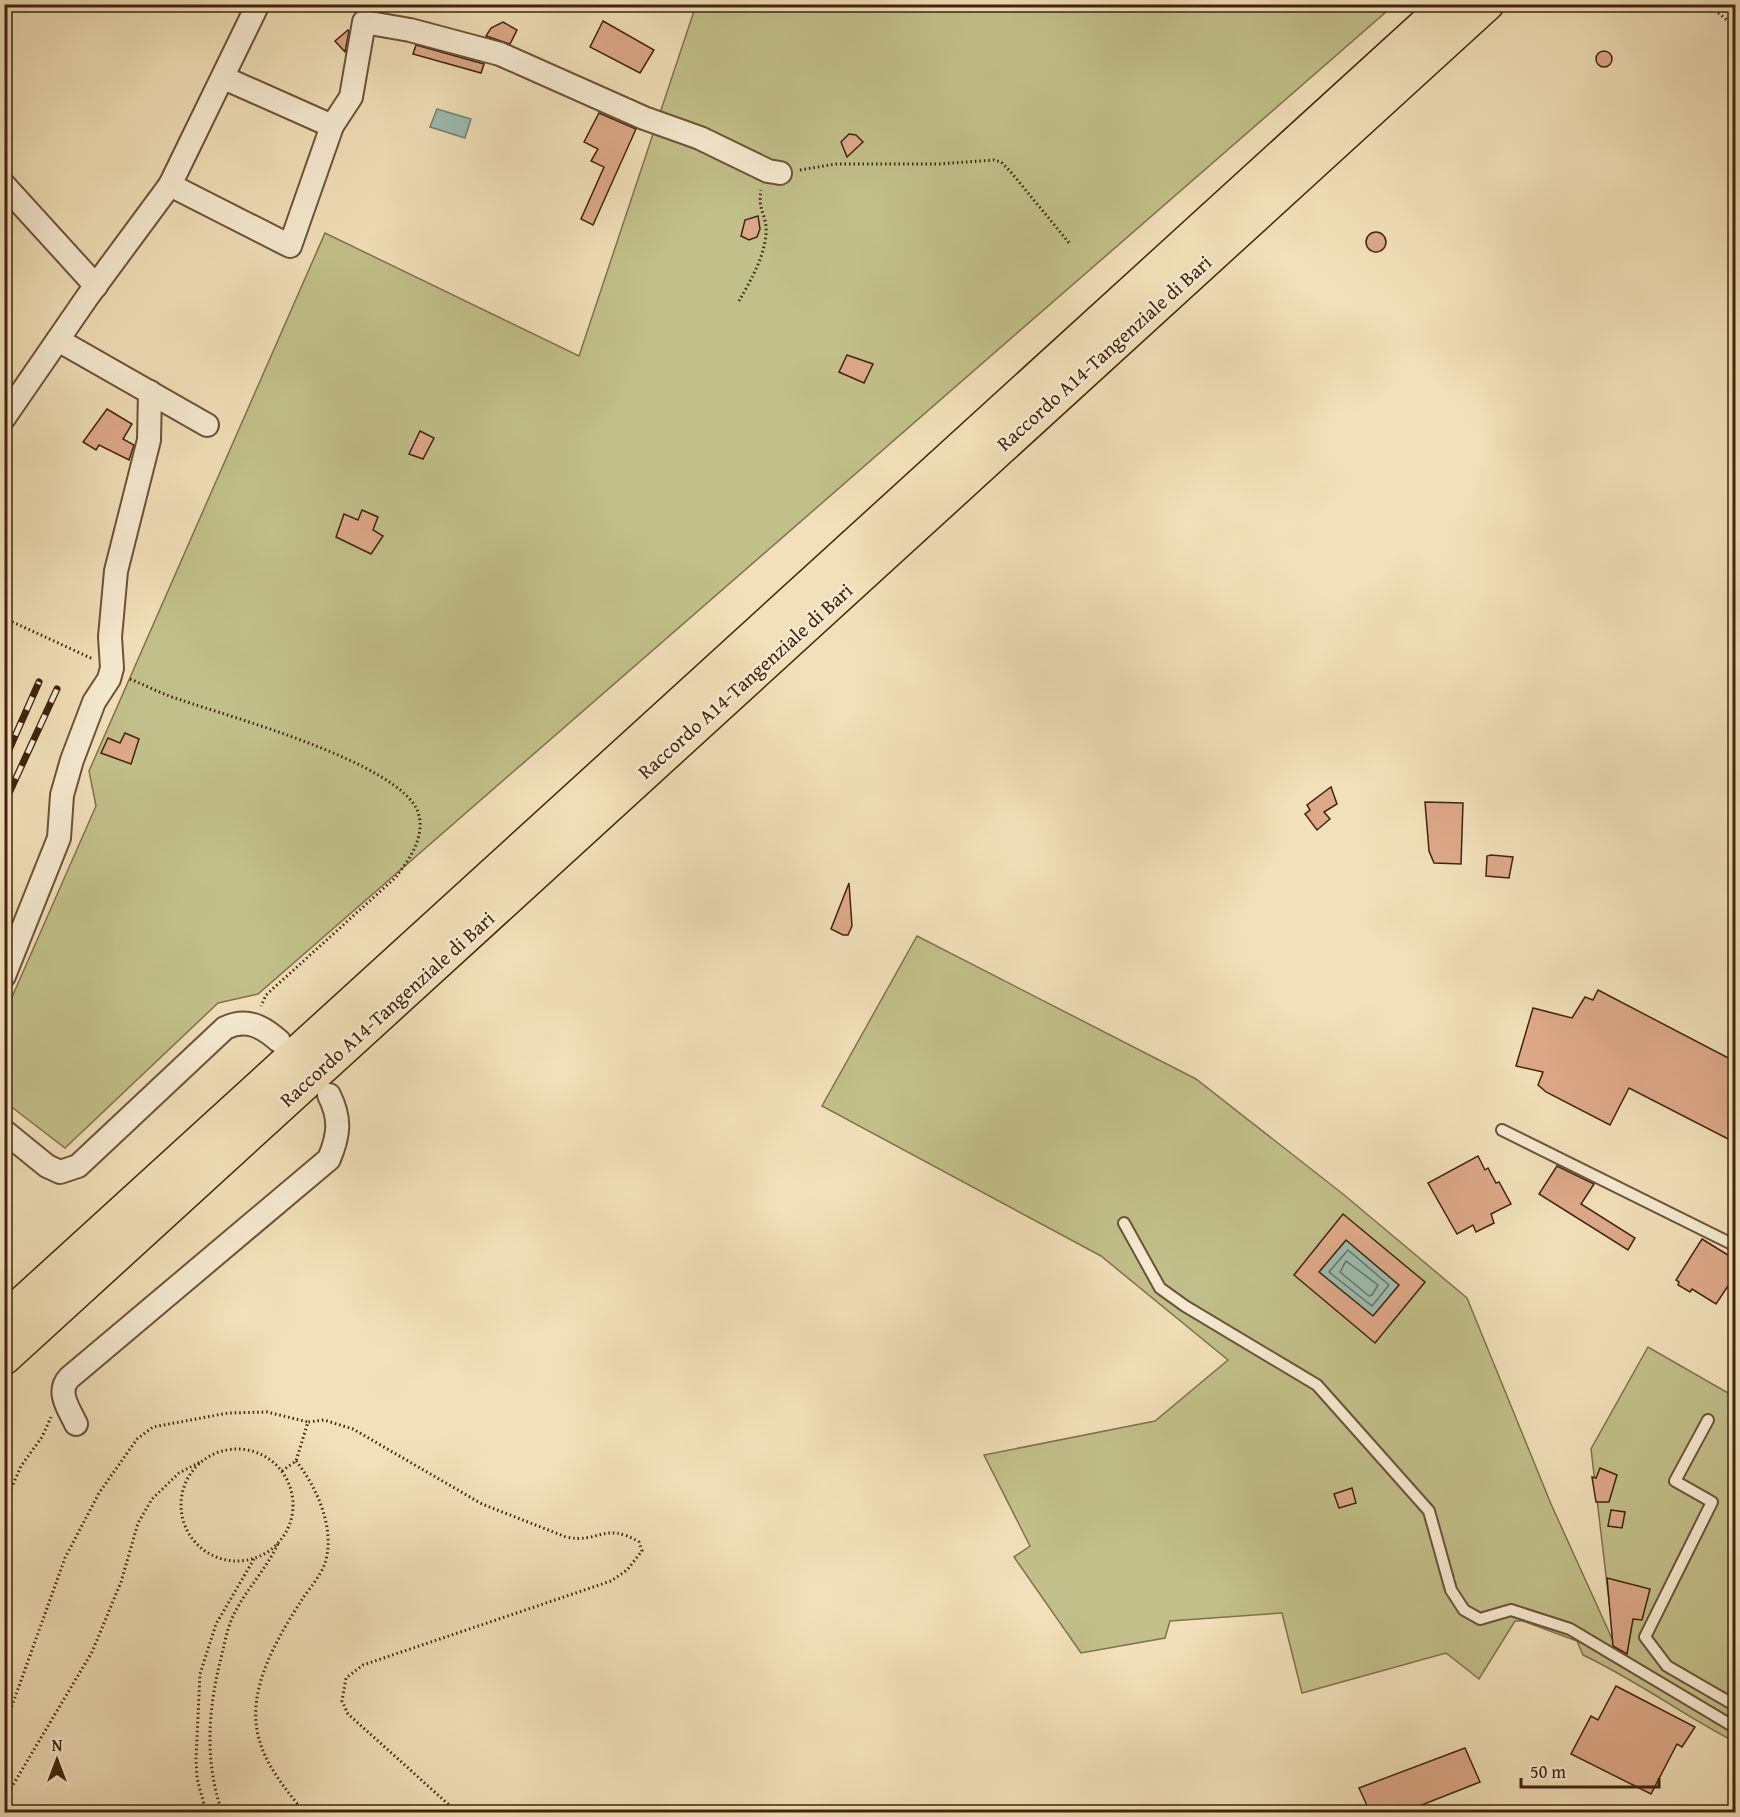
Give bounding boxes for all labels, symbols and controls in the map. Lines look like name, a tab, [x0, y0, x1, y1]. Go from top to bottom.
street label: Raccordo A14-Tangenziale di Bari	[990, 248, 1218, 457]
street label: Raccordo A14-Tangenziale di Bari	[631, 576, 859, 785]
street label: Raccordo A14-Tangenziale di Bari	[273, 904, 501, 1113]
north arrow	[27, 1730, 87, 1790]
text: N	[52, 1733, 63, 1757]
scale bar	[1521, 1751, 1659, 1789]
text: 50 m	[1530, 1758, 1566, 1785]

